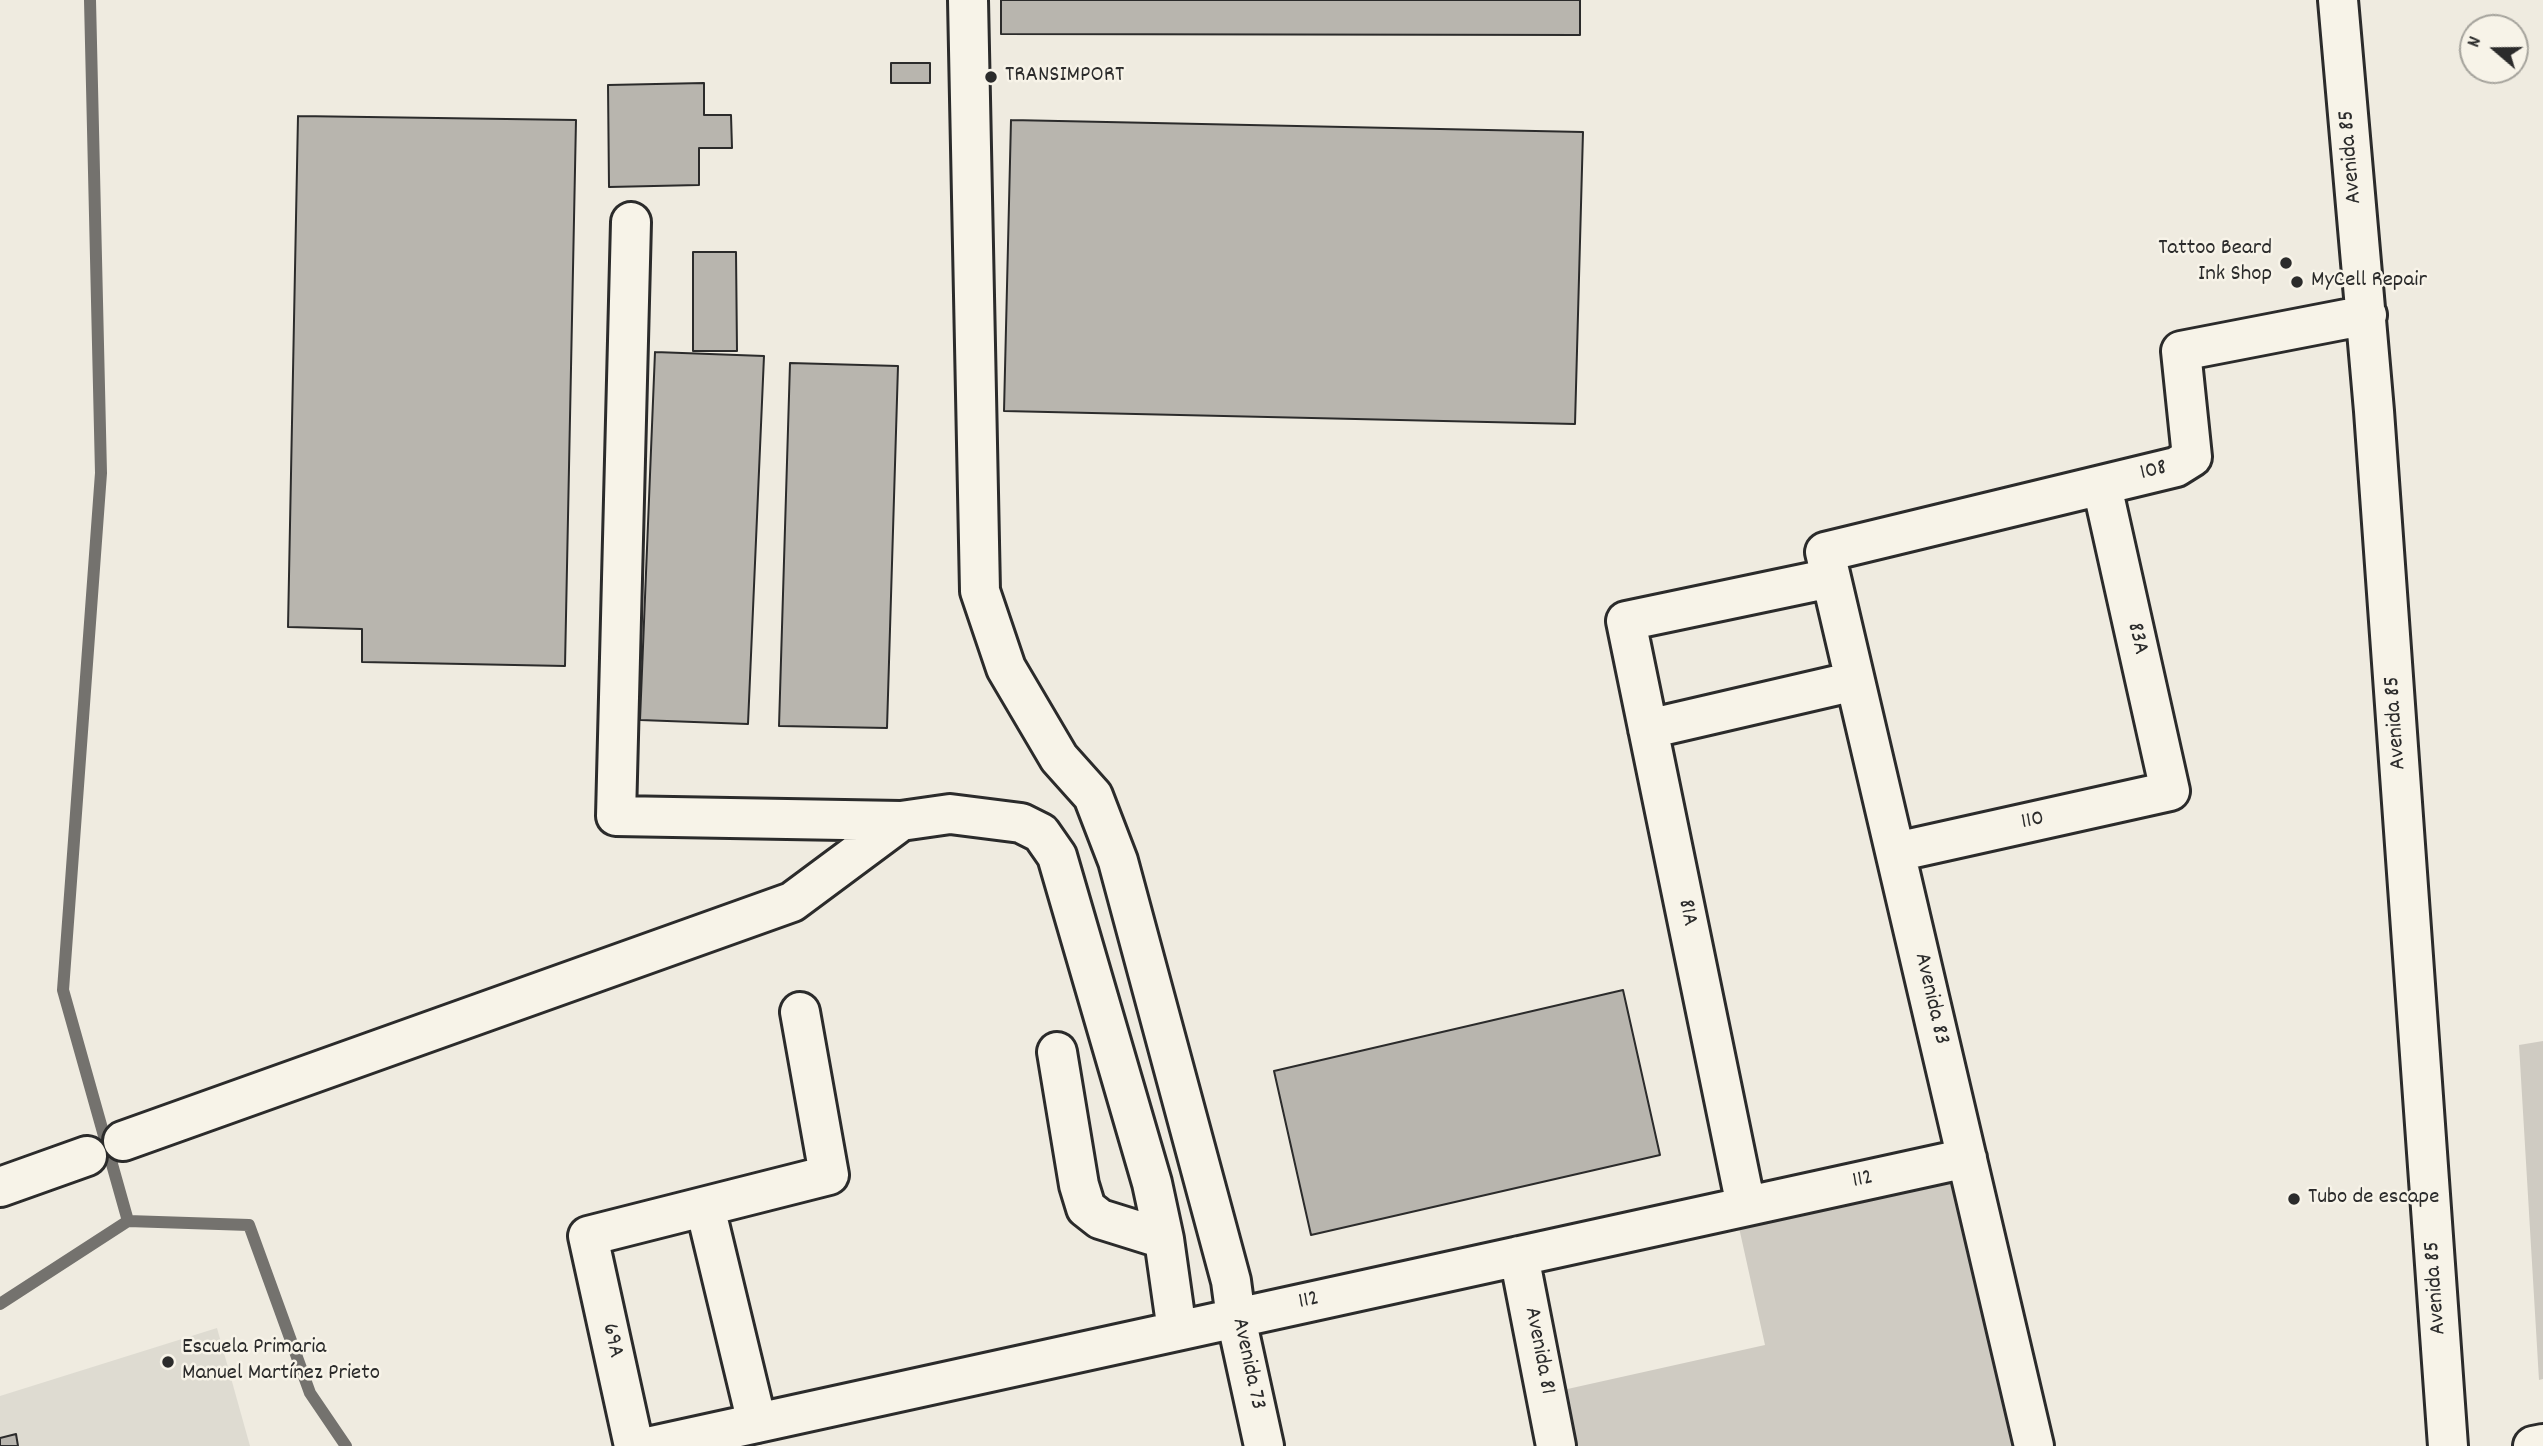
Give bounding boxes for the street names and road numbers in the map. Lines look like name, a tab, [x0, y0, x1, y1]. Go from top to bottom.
street label: Avenida 85	[2334, 109, 2370, 205]
street label: 108	[2137, 455, 2171, 489]
street label: 83A	[2119, 620, 2153, 658]
street label: Avenida 85	[2380, 675, 2414, 771]
street label: 110	[2019, 806, 2047, 838]
street label: 81A	[1670, 897, 1702, 929]
street label: Avenida 83	[1906, 950, 1954, 1048]
street label: 112	[1850, 1165, 1876, 1197]
street label: Avenida 85	[2420, 1240, 2454, 1336]
street label: 112	[1296, 1286, 1322, 1318]
street label: Avenida 81	[1516, 1305, 1560, 1397]
street label: Avenida 73	[1224, 1316, 1270, 1412]
street label: 69A	[594, 1321, 628, 1361]

